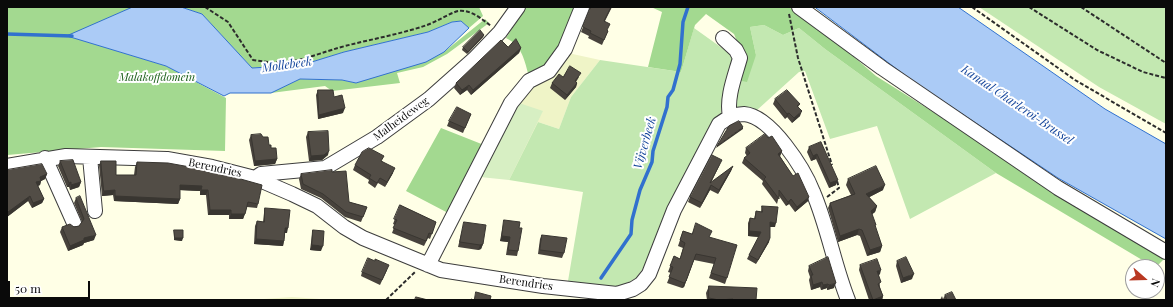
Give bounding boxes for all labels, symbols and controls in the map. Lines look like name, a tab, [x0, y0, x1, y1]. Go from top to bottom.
water label: Mollebeek	[261, 54, 313, 76]
water label: Kanaal Charleroi-Brussel	[958, 62, 1076, 148]
park label: Malakoffdomein	[119, 71, 195, 85]
street label: Malheideweg	[371, 95, 431, 143]
water label: Vijverbeek	[631, 115, 659, 171]
street label: Berendries	[187, 156, 243, 180]
north arrow	[1125, 259, 1165, 299]
scale bar	[10, 273, 92, 299]
street label: Berendries	[498, 273, 554, 293]
text: N	[1147, 277, 1164, 289]
text: 50 m	[15, 280, 41, 296]

